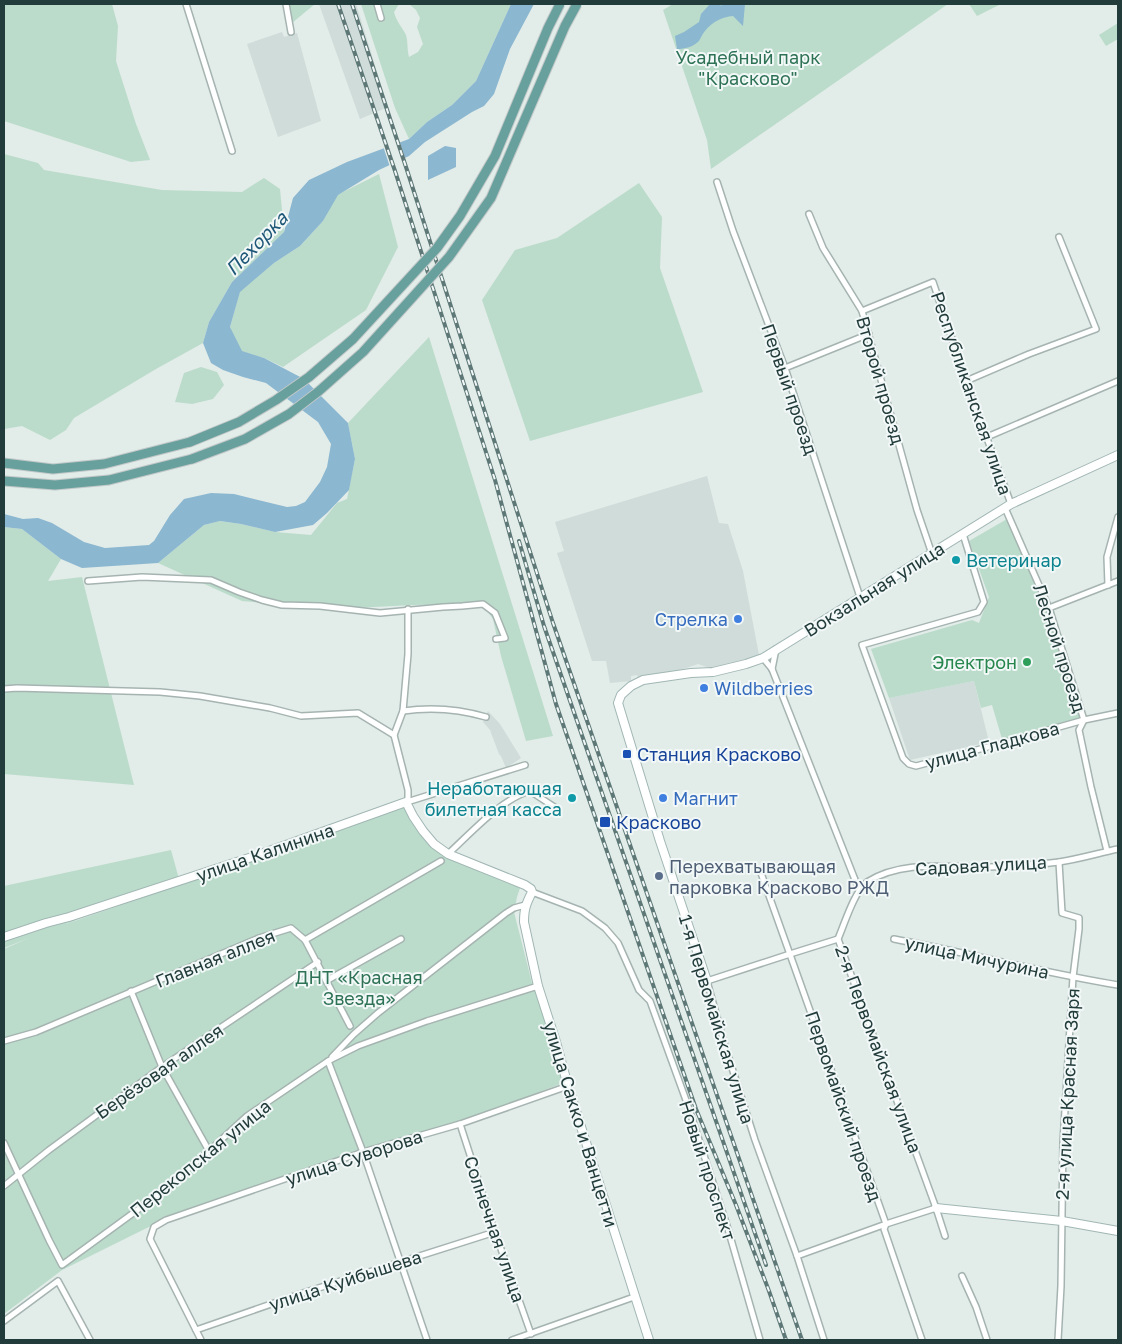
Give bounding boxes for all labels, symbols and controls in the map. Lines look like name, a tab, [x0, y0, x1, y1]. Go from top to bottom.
park label: Усадебный парк "Красково"	[676, 46, 821, 89]
water label: Пехорка	[220, 206, 293, 280]
street label: Республиканская улица	[927, 288, 1017, 498]
street label: Второй проезд	[852, 313, 910, 447]
street label: Первый проезд	[757, 321, 823, 458]
street label: Вокзальная улица	[800, 537, 948, 641]
place label: Ветеринар	[966, 549, 1062, 571]
marker: Ветеринар	[950, 554, 962, 566]
street label: Лесной проезд	[1029, 581, 1091, 715]
place label: Стрелка	[655, 608, 728, 630]
marker: Стрелка	[732, 613, 744, 625]
place label: Электрон	[932, 651, 1017, 673]
marker: Электрон	[1021, 656, 1033, 668]
place label: Wildberries	[714, 677, 813, 699]
marker: Wildberries	[698, 682, 710, 694]
street label: улица Гладкова	[922, 717, 1062, 773]
place label: Станция Красково	[637, 743, 801, 765]
marker: Станция Красково	[621, 748, 633, 760]
place label: Неработающая билетная касса	[425, 777, 562, 820]
place label: Магнит	[673, 787, 738, 809]
marker: Неработающая билетная касса	[566, 792, 578, 804]
marker: Магнит	[657, 792, 669, 804]
place label: Красково	[616, 811, 701, 833]
marker: Красково	[598, 815, 612, 829]
street label: улица Калинина	[193, 818, 337, 886]
street label: Садовая улица	[915, 851, 1047, 879]
place label: Перехватывающая парковка Красково РЖД	[669, 855, 889, 898]
marker: Перехватывающая парковка Красково РЖД	[653, 870, 665, 882]
street label: 1-я Первомайская улица	[675, 912, 759, 1126]
street label: Главная аллея	[152, 924, 278, 992]
street label: улица Мичурина	[903, 931, 1051, 983]
street label: 2-я Первомайская улица	[831, 942, 927, 1156]
park label: ДНТ «Красная Звезда»	[295, 966, 423, 1009]
street label: 2-я улица Красная Заря	[1050, 988, 1084, 1200]
street label: Первомайский проезд	[801, 1008, 887, 1204]
street label: улица Сакко и Ванцетти	[539, 1018, 623, 1230]
street label: Берёзовая аллея	[91, 1019, 227, 1123]
street label: Перекопская улица	[125, 1094, 275, 1222]
street label: Новый проспект	[675, 1097, 741, 1243]
street label: улица Суворова	[283, 1124, 425, 1190]
street label: Солнечная улица	[460, 1153, 530, 1305]
street label: улица Куйбышева	[266, 1245, 424, 1315]

